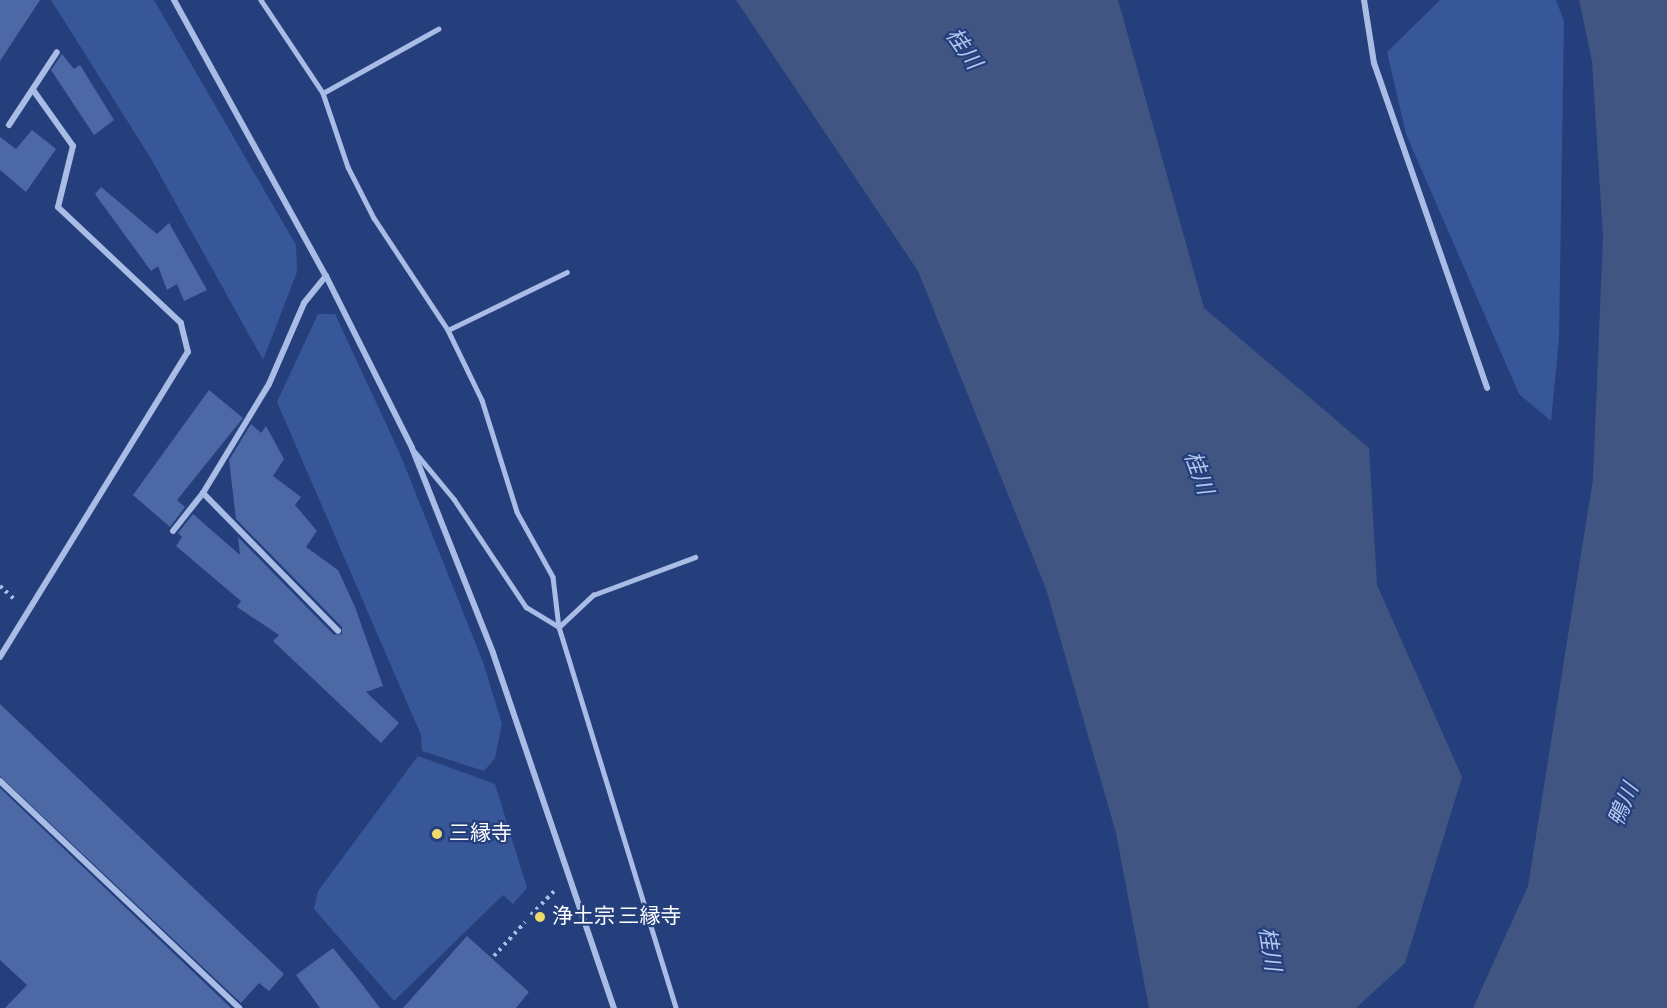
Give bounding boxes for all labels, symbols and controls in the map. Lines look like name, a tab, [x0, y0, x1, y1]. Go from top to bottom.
water label: 桂川	[940, 23, 986, 75]
water label: 桂川	[1178, 448, 1218, 498]
water label: 鴨川	[1603, 780, 1645, 830]
place label: 三縁寺	[449, 821, 512, 847]
marker: 三縁寺	[430, 827, 444, 841]
place label: 浄土宗 三縁寺	[552, 904, 681, 930]
marker: 浄土宗 三縁寺	[533, 910, 547, 924]
water label: 桂川	[1253, 925, 1285, 973]

